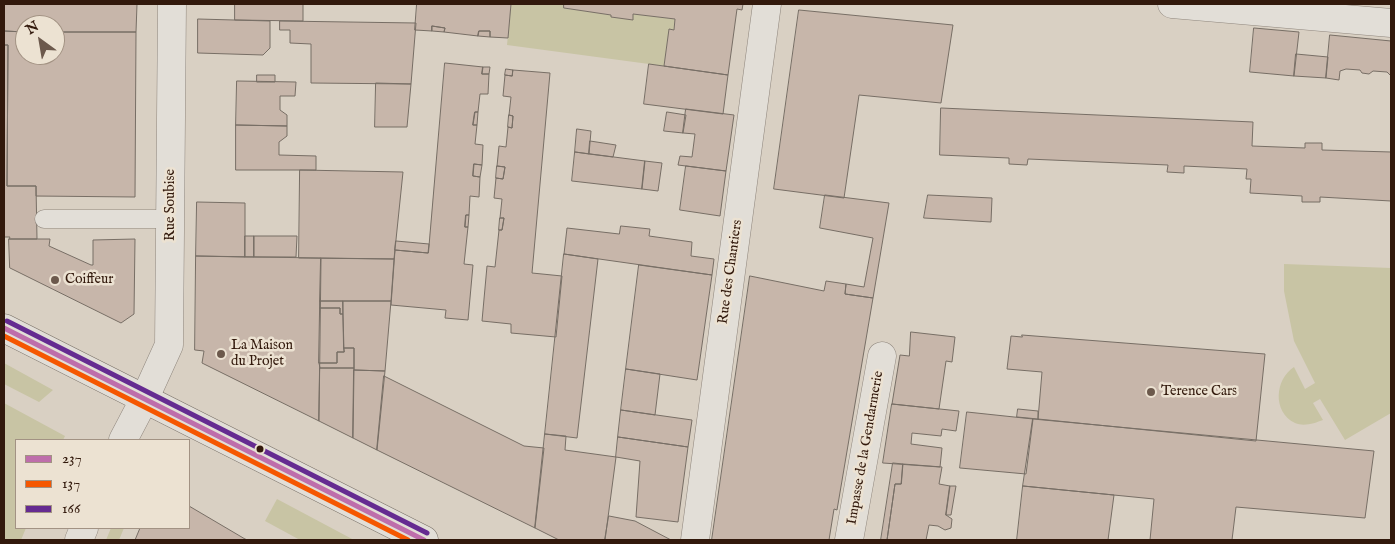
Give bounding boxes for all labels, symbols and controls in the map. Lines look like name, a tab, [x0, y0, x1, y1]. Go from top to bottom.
north arrow	[15, 15, 65, 65]
text: N	[23, 17, 42, 39]
street label: Rue Soubise	[163, 169, 179, 241]
street label: Rue des Chantiers	[715, 219, 747, 325]
place label: Coiffeur	[65, 272, 113, 288]
marker: Coiffeur	[49, 274, 61, 286]
place label: La Maison du Projet	[231, 338, 293, 371]
marker: La Maison du Projet	[215, 348, 227, 360]
street label: Impasse de la Gendarmerie	[844, 370, 888, 526]
place label: Terence Cars	[1161, 384, 1237, 400]
marker: Terence Cars	[1145, 386, 1157, 398]
legend	[15, 439, 190, 529]
unlabelled marker	[255, 444, 265, 454]
text: 237	[62, 449, 82, 468]
text: 137	[62, 474, 80, 493]
text: 166	[62, 499, 80, 518]

